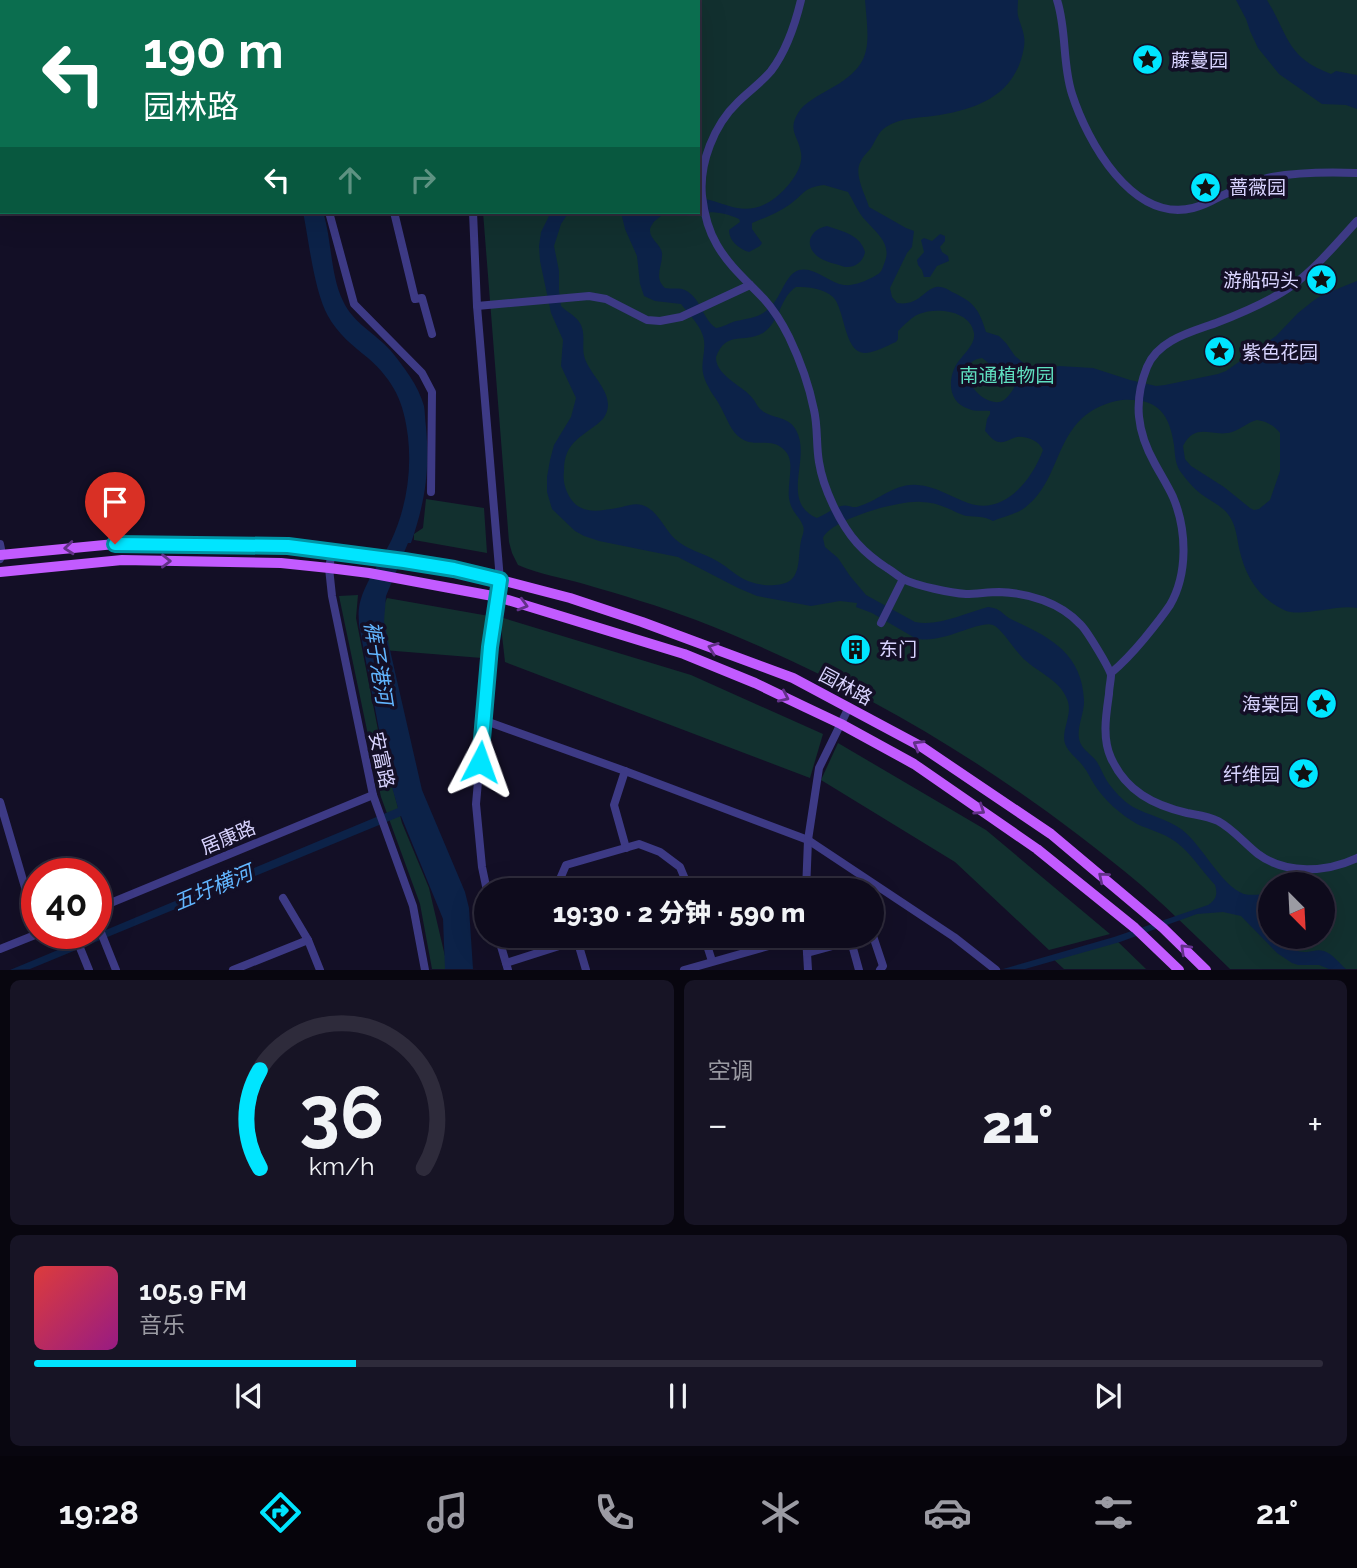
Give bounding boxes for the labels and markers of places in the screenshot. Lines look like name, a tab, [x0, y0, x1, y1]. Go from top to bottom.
place icon: 藤蔓园	[1131, 43, 1165, 77]
place label: 藤蔓园	[1171, 49, 1228, 71]
place icon: 蔷薇园	[1189, 170, 1223, 204]
place label: 蔷薇园	[1229, 176, 1286, 198]
place icon: 游船码头	[1305, 263, 1339, 297]
place label: 游船码头	[1223, 269, 1299, 291]
place icon: 紫色花园	[1202, 335, 1236, 369]
place label: 紫色花园	[1242, 341, 1318, 363]
pin	[85, 472, 145, 544]
building icon: 东门	[839, 632, 873, 666]
place label: 东门	[879, 638, 917, 660]
place icon: 海棠园	[1305, 687, 1339, 721]
place label: 海棠园	[1242, 693, 1299, 715]
place icon: 纤维园	[1286, 757, 1320, 791]
place label: 纤维园	[1223, 763, 1280, 785]

